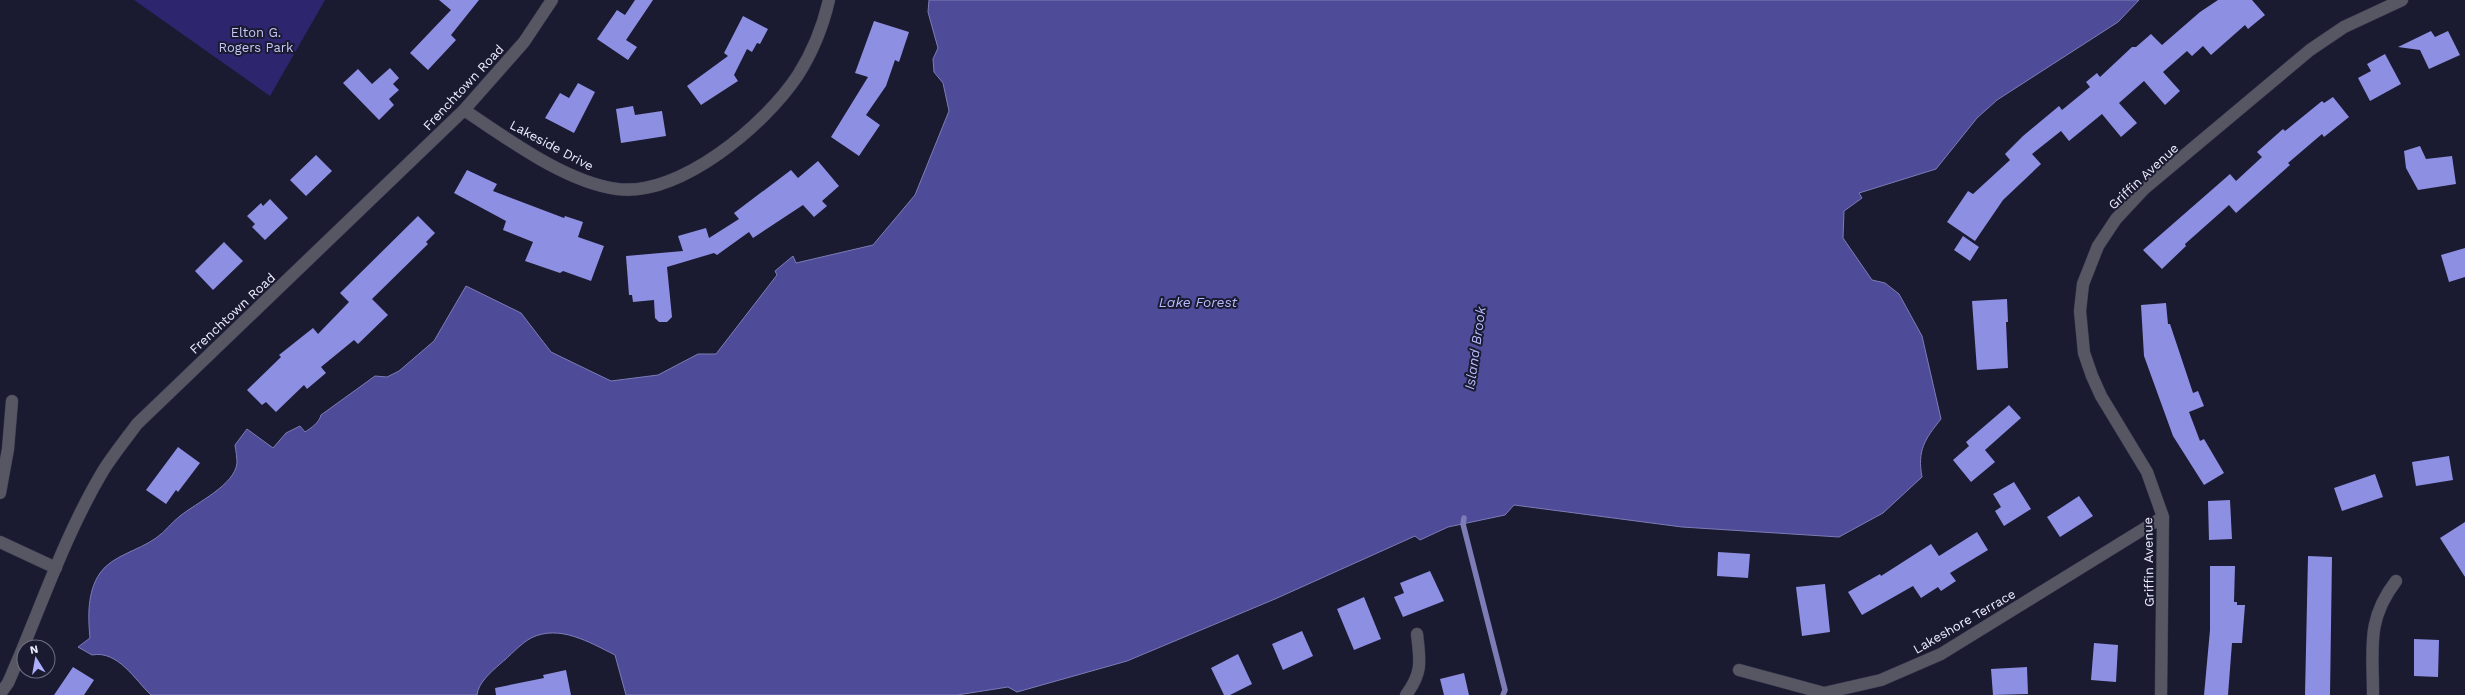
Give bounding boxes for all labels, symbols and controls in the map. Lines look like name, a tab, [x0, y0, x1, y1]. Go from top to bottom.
park label: Elton G. Rogers Park	[219, 25, 294, 55]
street label: Frenchtown Road	[420, 41, 507, 133]
street label: Lakeside Drive	[507, 117, 596, 174]
street label: Griffin Avenue	[2105, 140, 2181, 212]
street label: Frenchtown Road	[186, 270, 278, 357]
water label: Lake Forest	[1159, 294, 1238, 310]
water label: Island Brook	[1461, 305, 1489, 391]
street label: Griffin Avenue	[2140, 517, 2157, 607]
street label: Lakeshore Terrace	[1910, 586, 2018, 657]
north arrow	[16, 639, 56, 679]
text: N	[29, 643, 39, 657]

